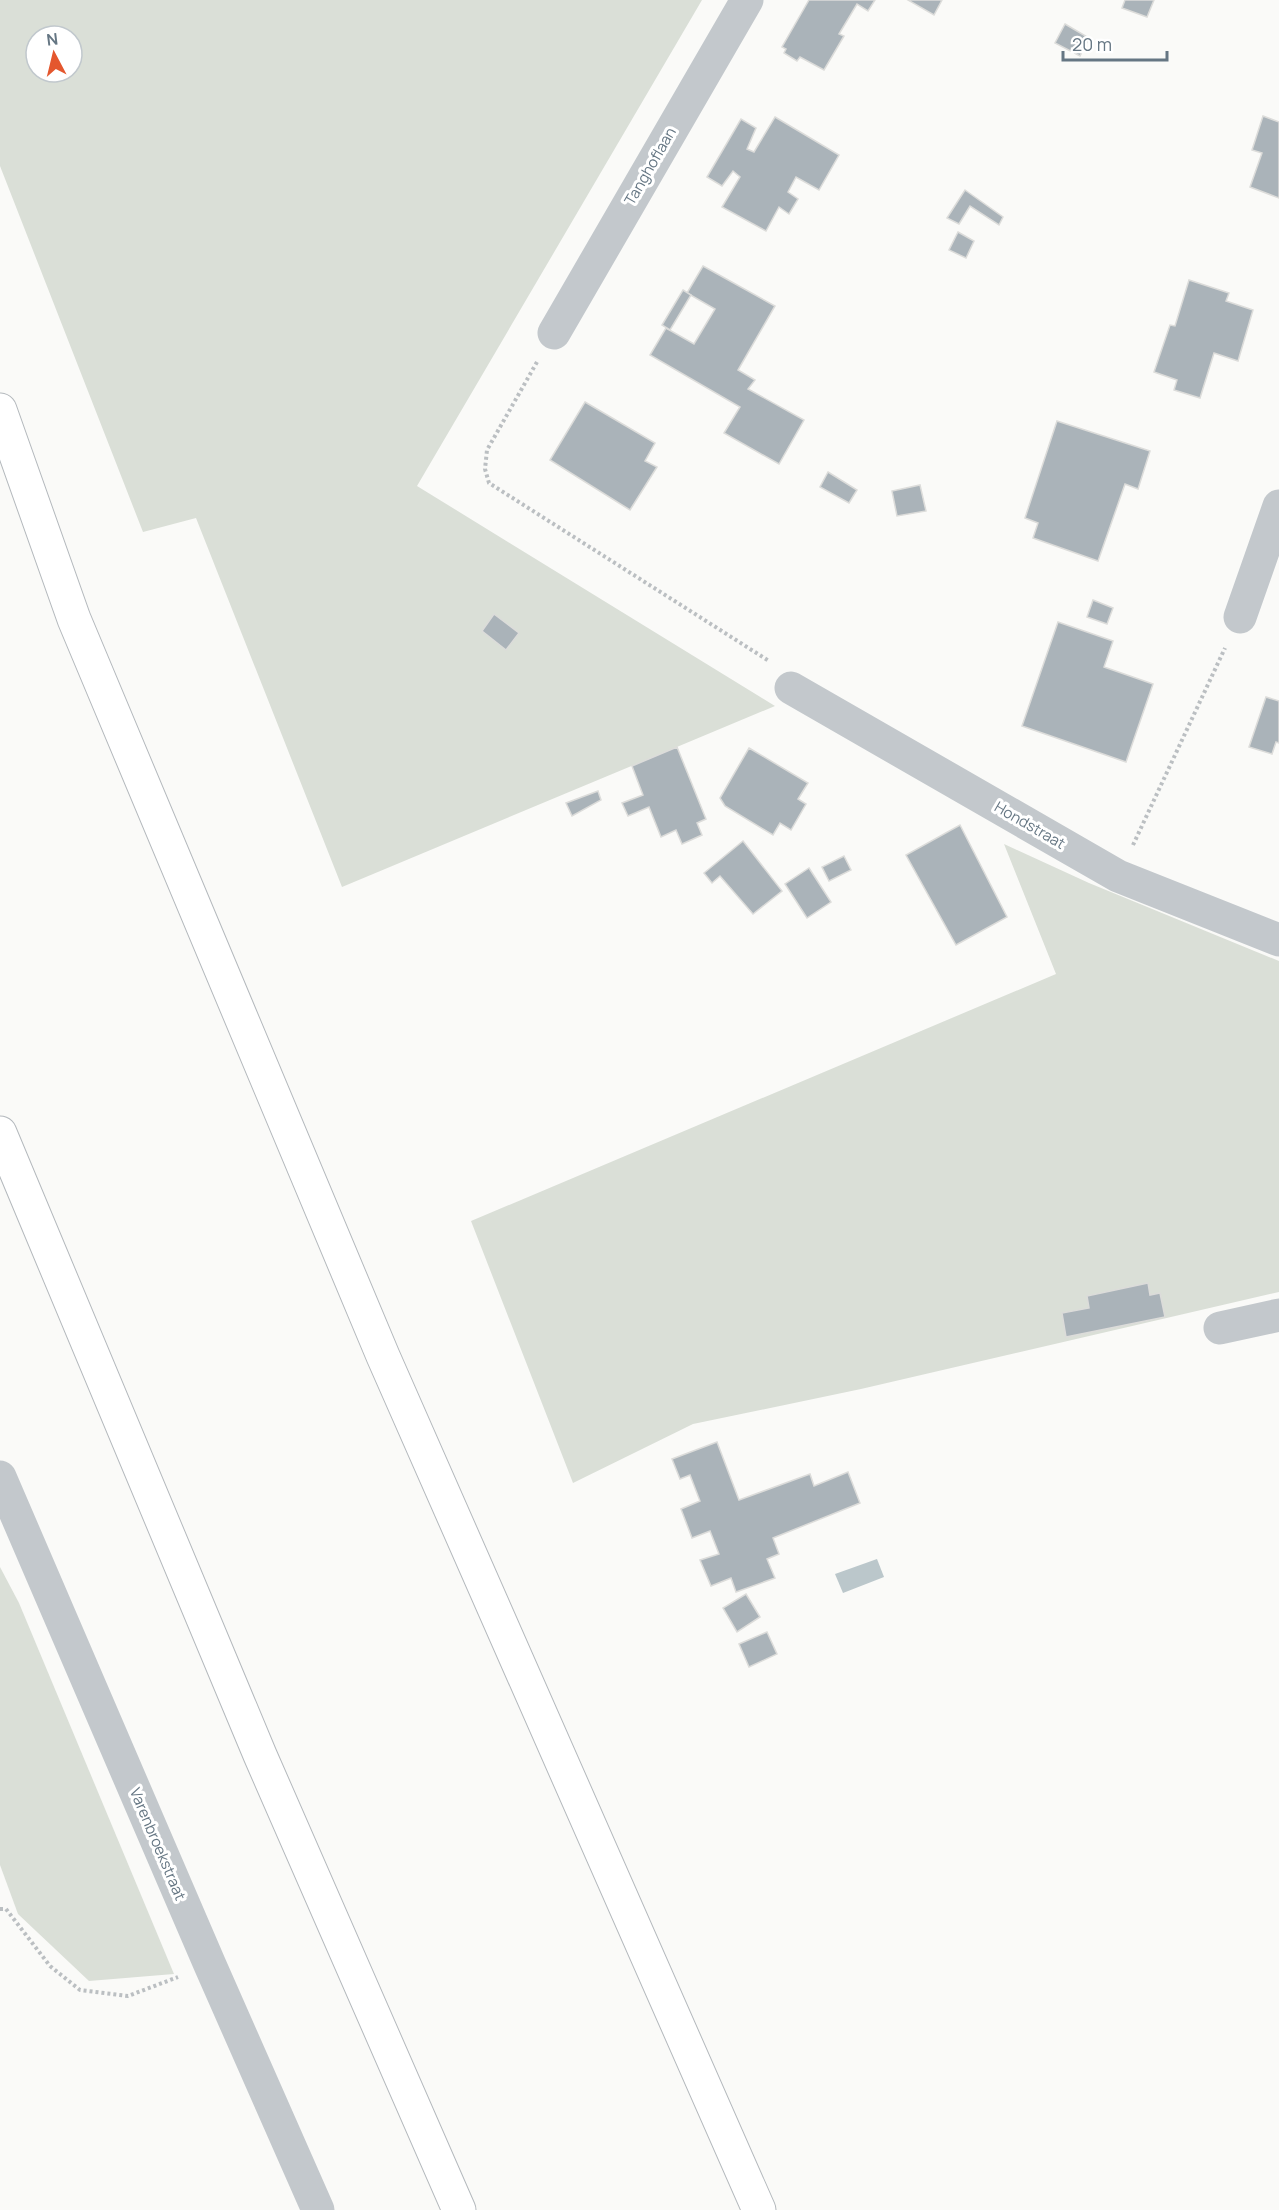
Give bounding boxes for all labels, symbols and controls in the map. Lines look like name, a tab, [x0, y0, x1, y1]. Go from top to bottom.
north arrow	[24, 24, 84, 84]
scale bar	[1063, 24, 1166, 62]
text: N	[45, 27, 59, 51]
text: 20 m	[1072, 32, 1112, 56]
street label: Tanghoflaan	[619, 123, 681, 209]
street label: Hondstraat	[991, 796, 1069, 854]
street label: Varenbroekstraat	[125, 1785, 191, 1903]

